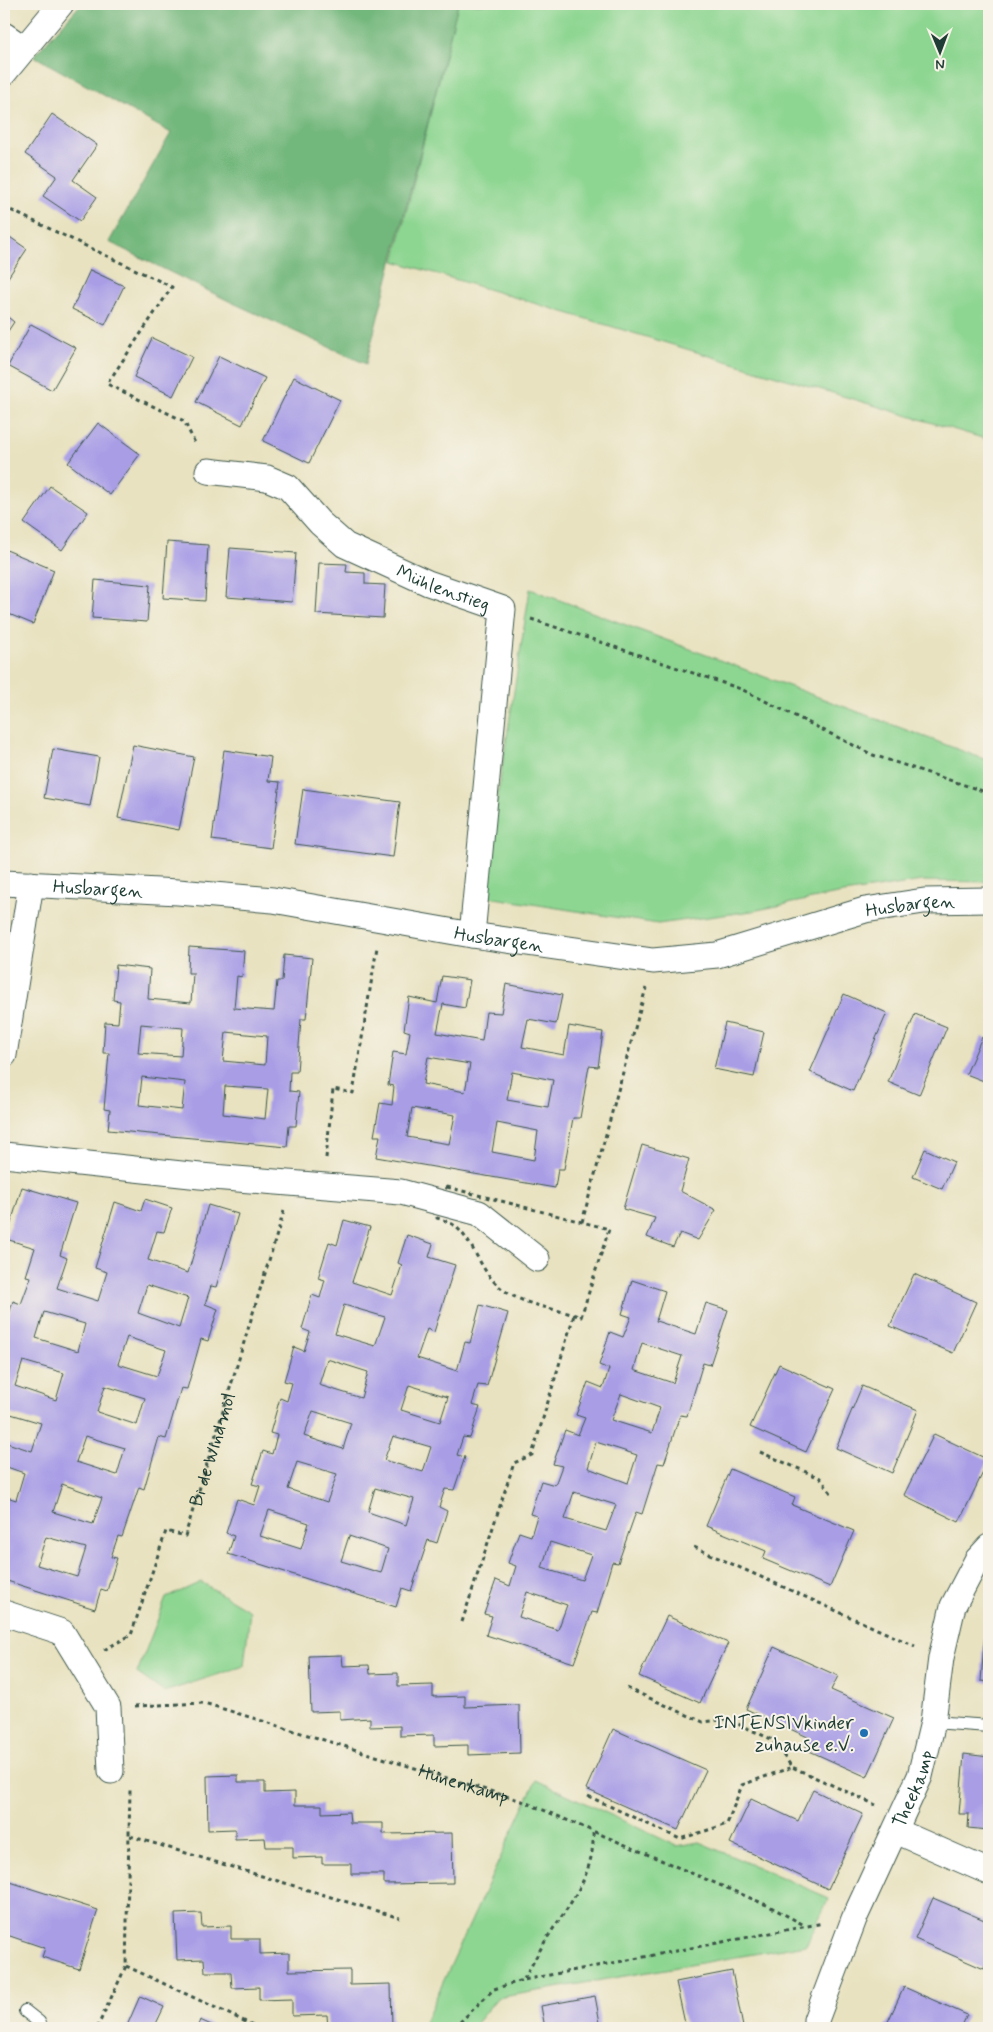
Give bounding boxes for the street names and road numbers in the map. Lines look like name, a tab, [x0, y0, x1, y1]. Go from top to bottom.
street label: Mühlenstieg	[392, 559, 493, 618]
street label: Husbargen	[52, 875, 144, 906]
street label: Husbargen	[864, 890, 955, 924]
street label: Husbargen	[452, 921, 545, 959]
street label: Bi de Windmöl	[184, 1390, 242, 1510]
street label: Theekamp	[887, 1748, 940, 1832]
street label: Hünenkamp	[415, 1759, 512, 1810]

